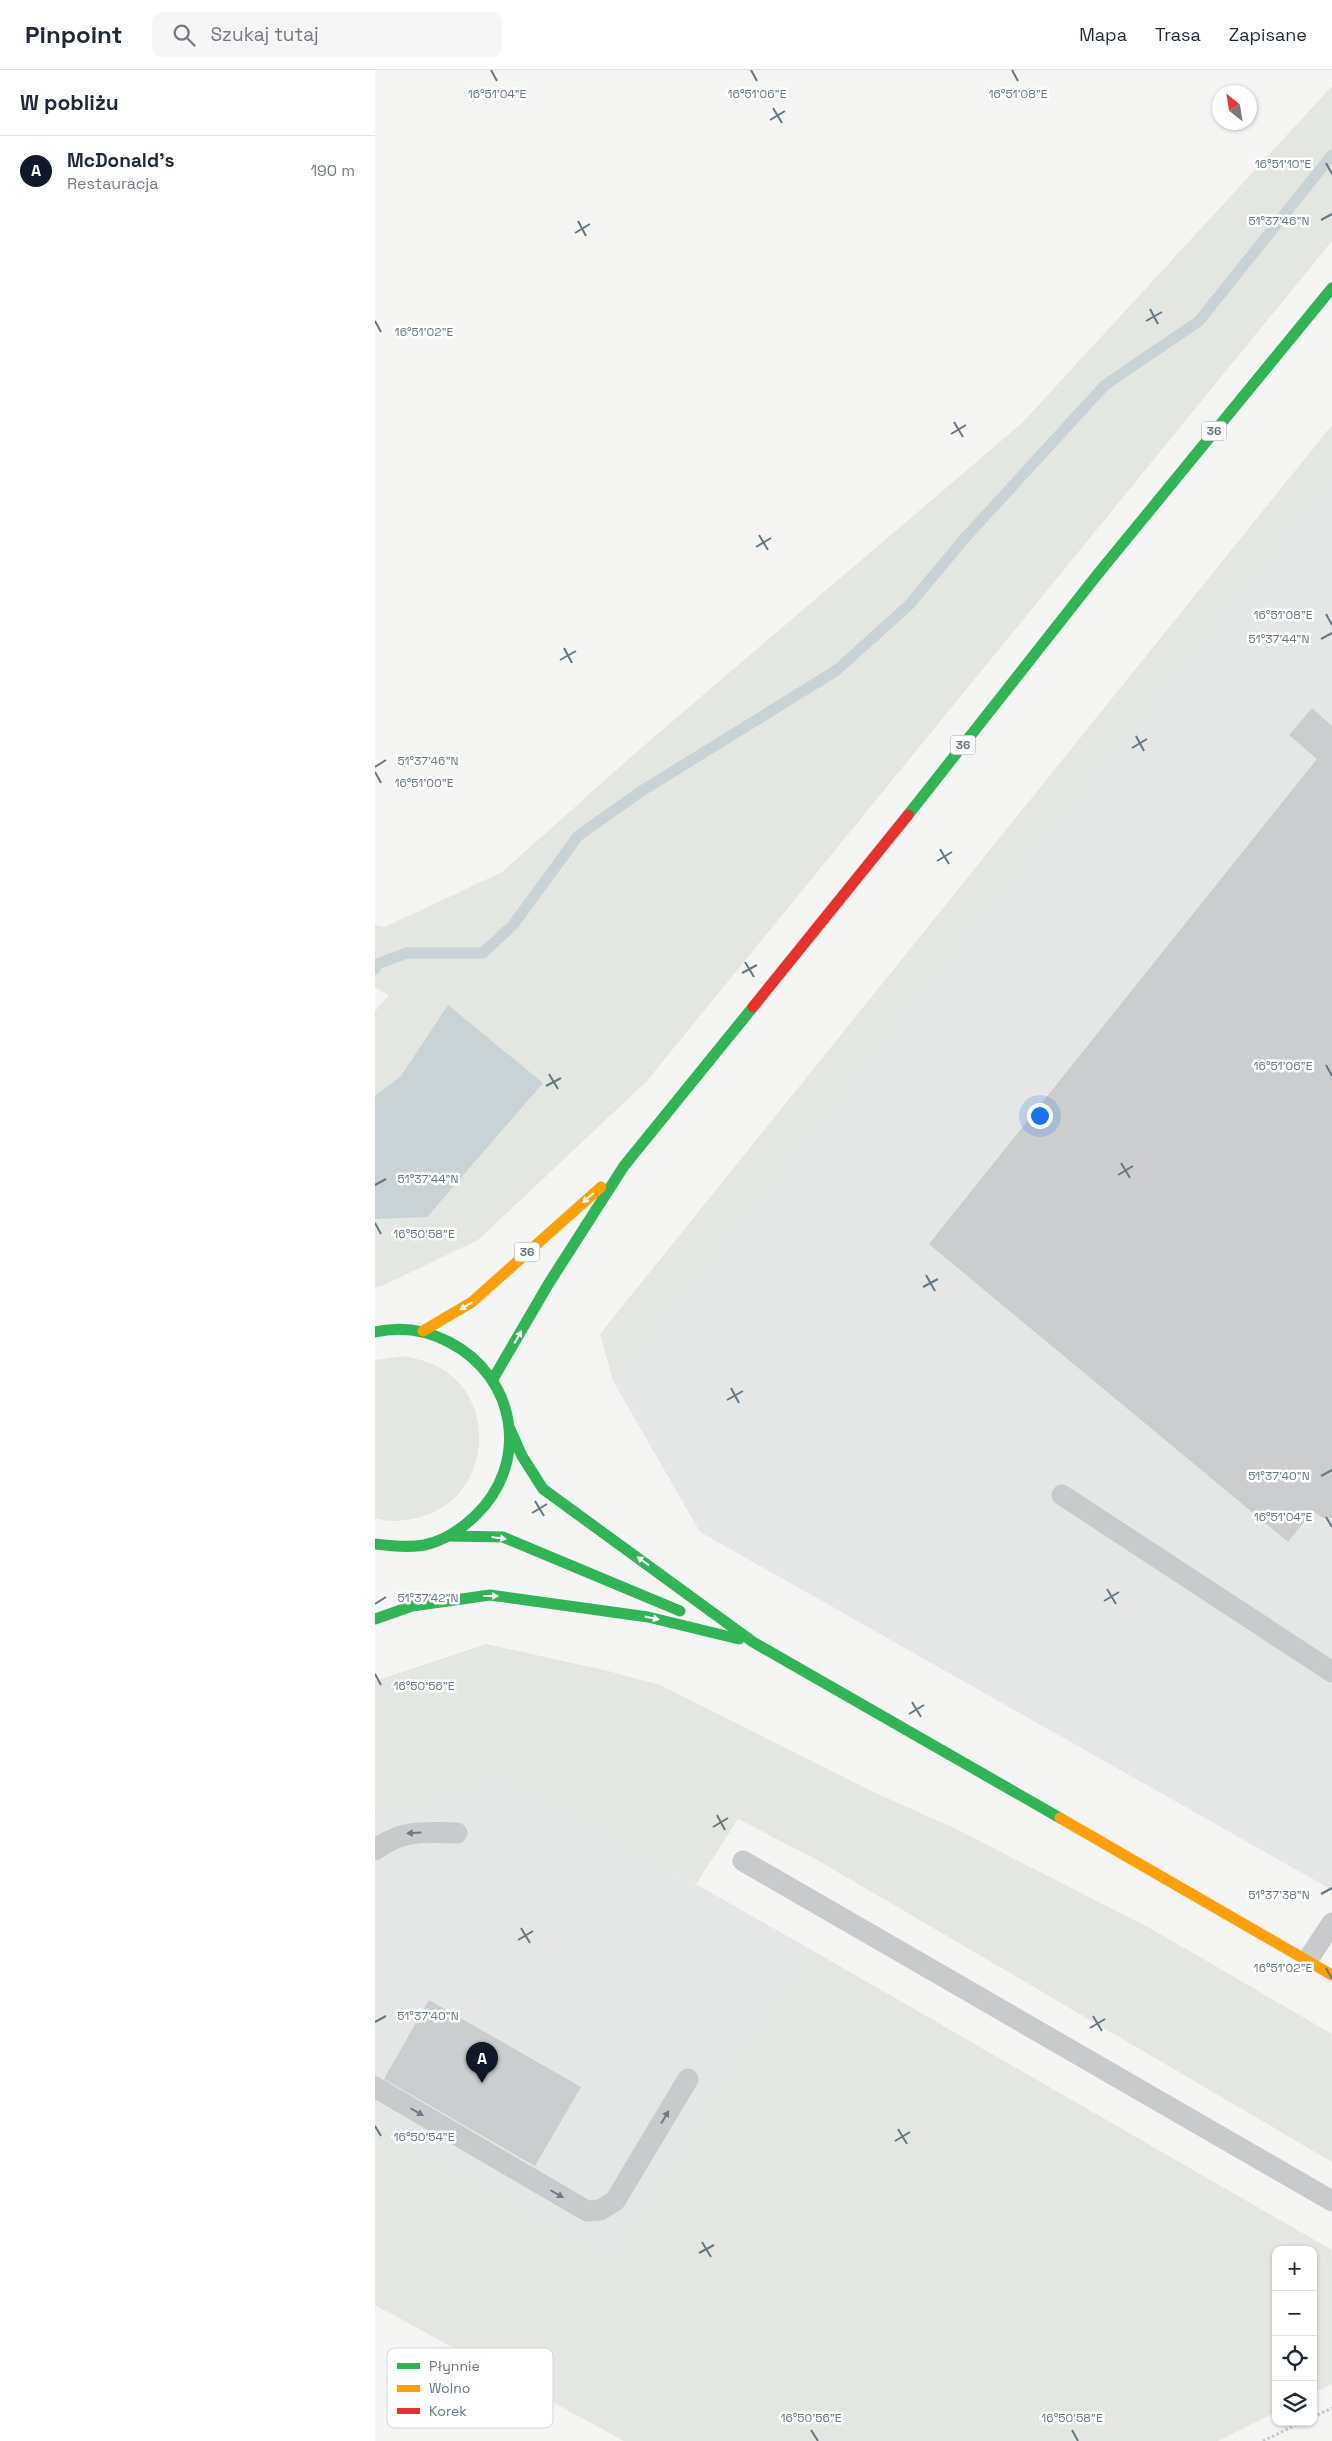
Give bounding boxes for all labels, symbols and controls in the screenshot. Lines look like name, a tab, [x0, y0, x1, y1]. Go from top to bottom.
search box	[152, 12, 502, 57]
text: Pinpoint	[25, 19, 122, 50]
icon: search	[170, 21, 198, 49]
text: Szukaj tutaj	[210, 22, 319, 47]
text: Mapa	[1079, 23, 1127, 46]
text: Trasa	[1155, 23, 1201, 46]
text: Zapisane	[1229, 23, 1307, 46]
north arrow	[1212, 85, 1257, 130]
text: 16°51'04"E	[468, 86, 527, 102]
text: 16°51'06"E	[728, 86, 787, 102]
text: 16°51'08"E	[989, 86, 1048, 102]
text: W pobliżu	[20, 89, 119, 116]
text: McDonald's	[67, 148, 174, 173]
text: 16°51'10"E	[1255, 156, 1312, 172]
text: A	[31, 160, 41, 181]
text: 190 m	[310, 160, 355, 181]
text: Restauracja	[67, 173, 158, 194]
text: 51°37'46"N	[1248, 213, 1310, 229]
text: 16°51'02"E	[395, 324, 454, 340]
road number: 36	[1201, 422, 1227, 441]
text: 16°51'08"E	[1254, 607, 1313, 623]
text: 51°37'44"N	[1249, 631, 1309, 647]
road number: 36	[951, 736, 975, 754]
text: 51°37'46"N	[397, 753, 459, 769]
text: 16°51'00"E	[394, 775, 454, 791]
text: 16°51'06"E	[1254, 1058, 1313, 1074]
your location	[1027, 1103, 1053, 1129]
text: 51°37'44"N	[398, 1171, 458, 1187]
one-way arrow	[582, 1192, 594, 1204]
text: 16°50'58"E	[393, 1226, 455, 1242]
road number: 36	[515, 1242, 539, 1262]
one-way arrow	[460, 1301, 473, 1310]
one-way arrow	[513, 1330, 522, 1343]
text: 51°37'40"N	[1248, 1468, 1310, 1484]
text: 16°51'04"E	[1254, 1509, 1313, 1525]
one-way arrow	[491, 1534, 507, 1542]
one-way arrow	[637, 1556, 650, 1567]
text: 51°37'42"N	[398, 1590, 458, 1606]
one-way arrow	[483, 1592, 499, 1600]
one-way arrow	[644, 1614, 659, 1622]
text: 16°50'56"E	[393, 1678, 455, 1694]
one-way arrow	[406, 1829, 422, 1837]
text: 51°37'38"N	[1248, 1887, 1310, 1903]
text: 16°51'02"E	[1254, 1960, 1313, 1976]
text: 51°37'40"N	[397, 2008, 459, 2024]
pin: A	[466, 2042, 498, 2083]
one-way arrow	[410, 2107, 424, 2116]
one-way arrow	[660, 2111, 669, 2124]
text: 16°50'54"E	[394, 2129, 455, 2145]
one-way arrow	[550, 2190, 565, 2198]
map controls	[1272, 2246, 1317, 2426]
button: +	[1272, 2246, 1317, 2291]
button: −	[1272, 2291, 1317, 2336]
button: locate	[1272, 2336, 1317, 2381]
legend	[387, 2348, 553, 2428]
text: Płynnie	[429, 2357, 480, 2375]
text: Wolno	[429, 2379, 470, 2397]
button: layers	[1272, 2381, 1317, 2426]
text: Korek	[429, 2402, 467, 2420]
text: 16°50'56"E	[780, 2410, 842, 2426]
text: 16°50'58"E	[1041, 2410, 1103, 2426]

